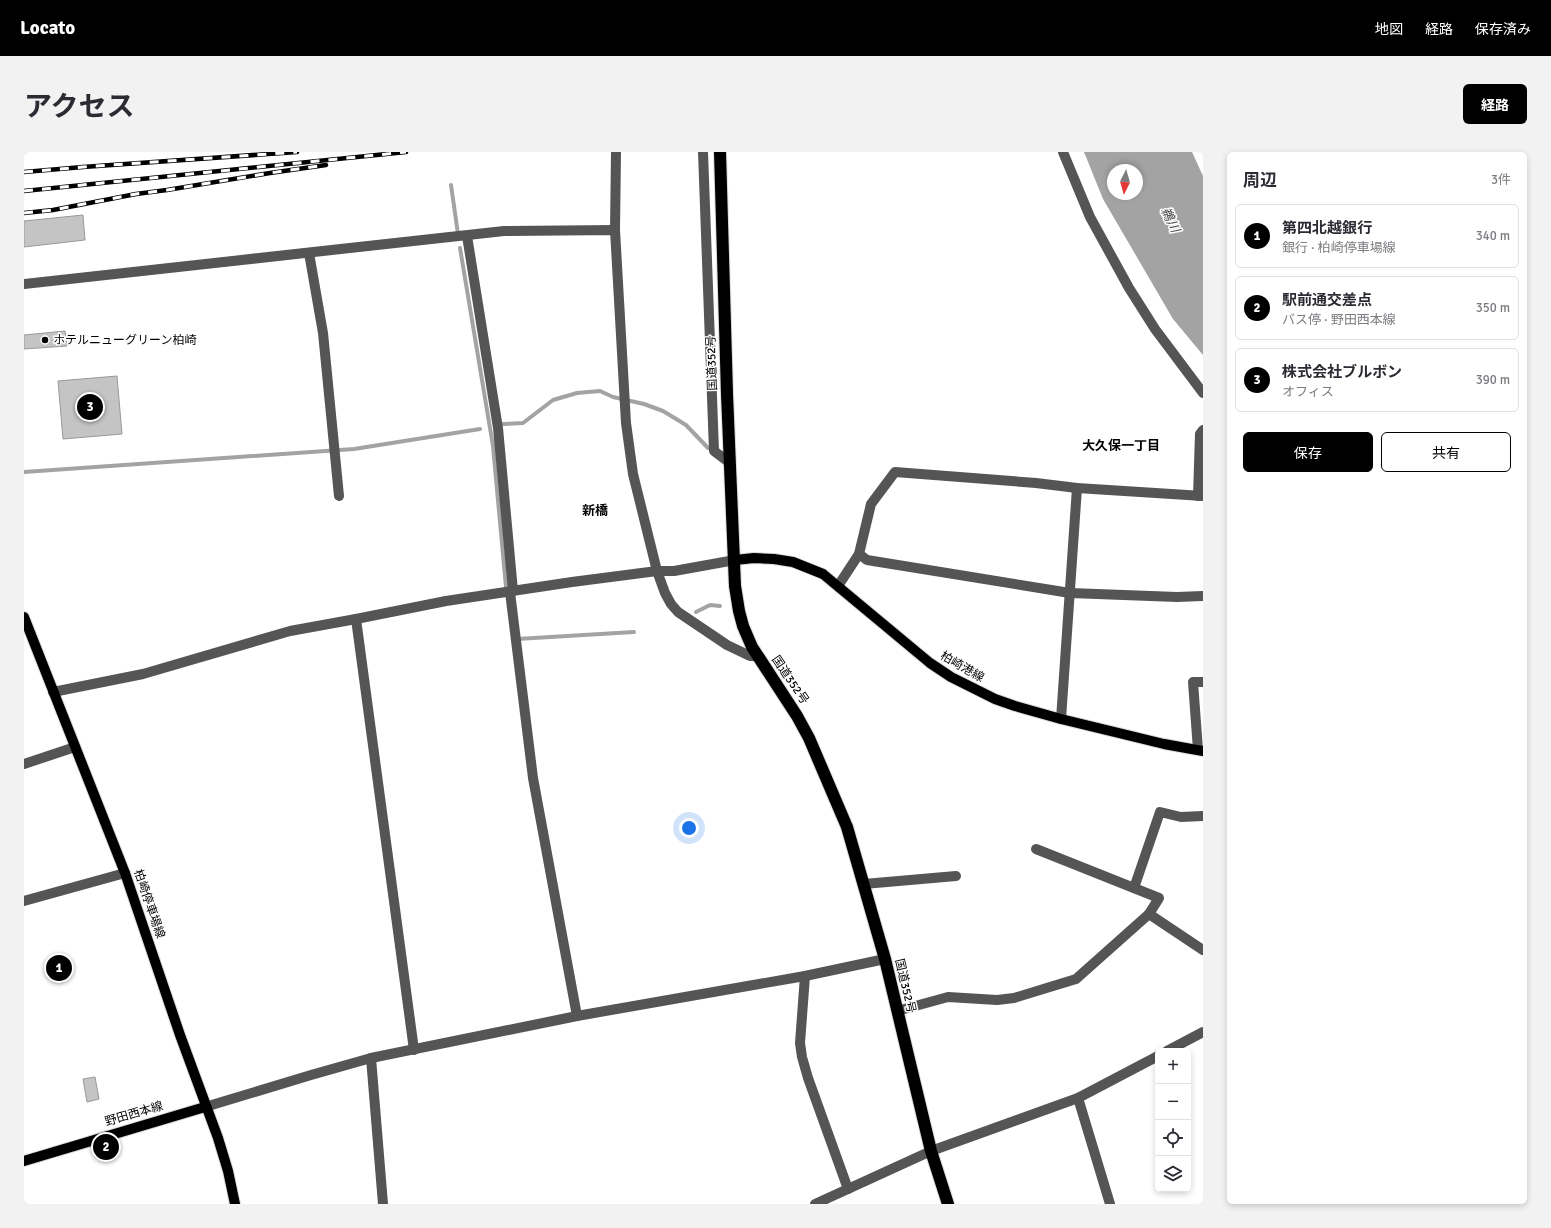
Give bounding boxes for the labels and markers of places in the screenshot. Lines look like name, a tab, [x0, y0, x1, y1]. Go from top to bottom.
place label: ホテルニューグリーン柏崎	[53, 333, 196, 348]
marker: ホテルニューグリーン柏崎	[40, 335, 50, 345]
pin: 3	[77, 392, 103, 422]
pin: 1	[46, 953, 72, 983]
pin: 2	[93, 1132, 119, 1162]

